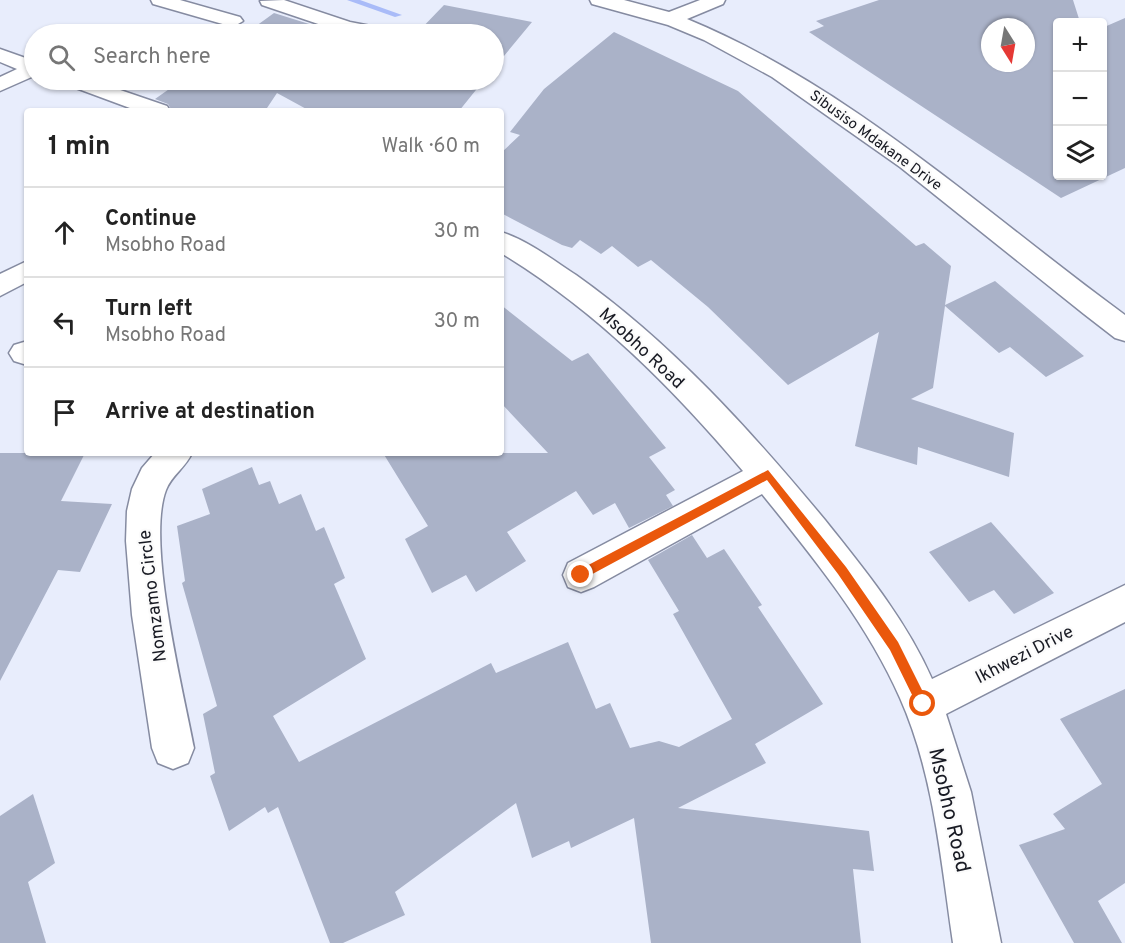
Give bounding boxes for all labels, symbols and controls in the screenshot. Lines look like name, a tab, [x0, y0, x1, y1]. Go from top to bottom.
north arrow	[981, 18, 1035, 72]
map controls	[1053, 18, 1107, 180]
button: +	[1053, 18, 1107, 72]
search box	[24, 24, 504, 90]
icon: search	[45, 41, 78, 74]
text: Search here	[93, 44, 211, 71]
button: −	[1053, 72, 1107, 126]
street label: Sibusiso Mdakane Drive	[805, 87, 945, 196]
button: layers	[1053, 126, 1107, 180]
text: 1 min	[48, 131, 110, 164]
text: Walk · 60 m	[382, 134, 480, 160]
text: Continue	[105, 206, 196, 233]
icon: ahead	[48, 216, 81, 249]
text: 30 m	[434, 219, 480, 245]
text: Msobho Road	[105, 233, 226, 259]
text: Turn left	[105, 296, 193, 323]
street label: Msobho Road	[593, 304, 689, 395]
icon: left	[48, 306, 81, 339]
text: 30 m	[434, 309, 480, 335]
text: Msobho Road	[105, 323, 226, 349]
icon: arrive	[48, 396, 81, 429]
text: Arrive at destination	[105, 399, 315, 426]
street label: Nomzamo Circle	[134, 529, 173, 663]
route end	[567, 561, 593, 587]
street label: Ikhwezi Drive	[972, 621, 1078, 690]
route start	[909, 690, 935, 716]
street label: Msobho Road	[921, 745, 976, 875]

